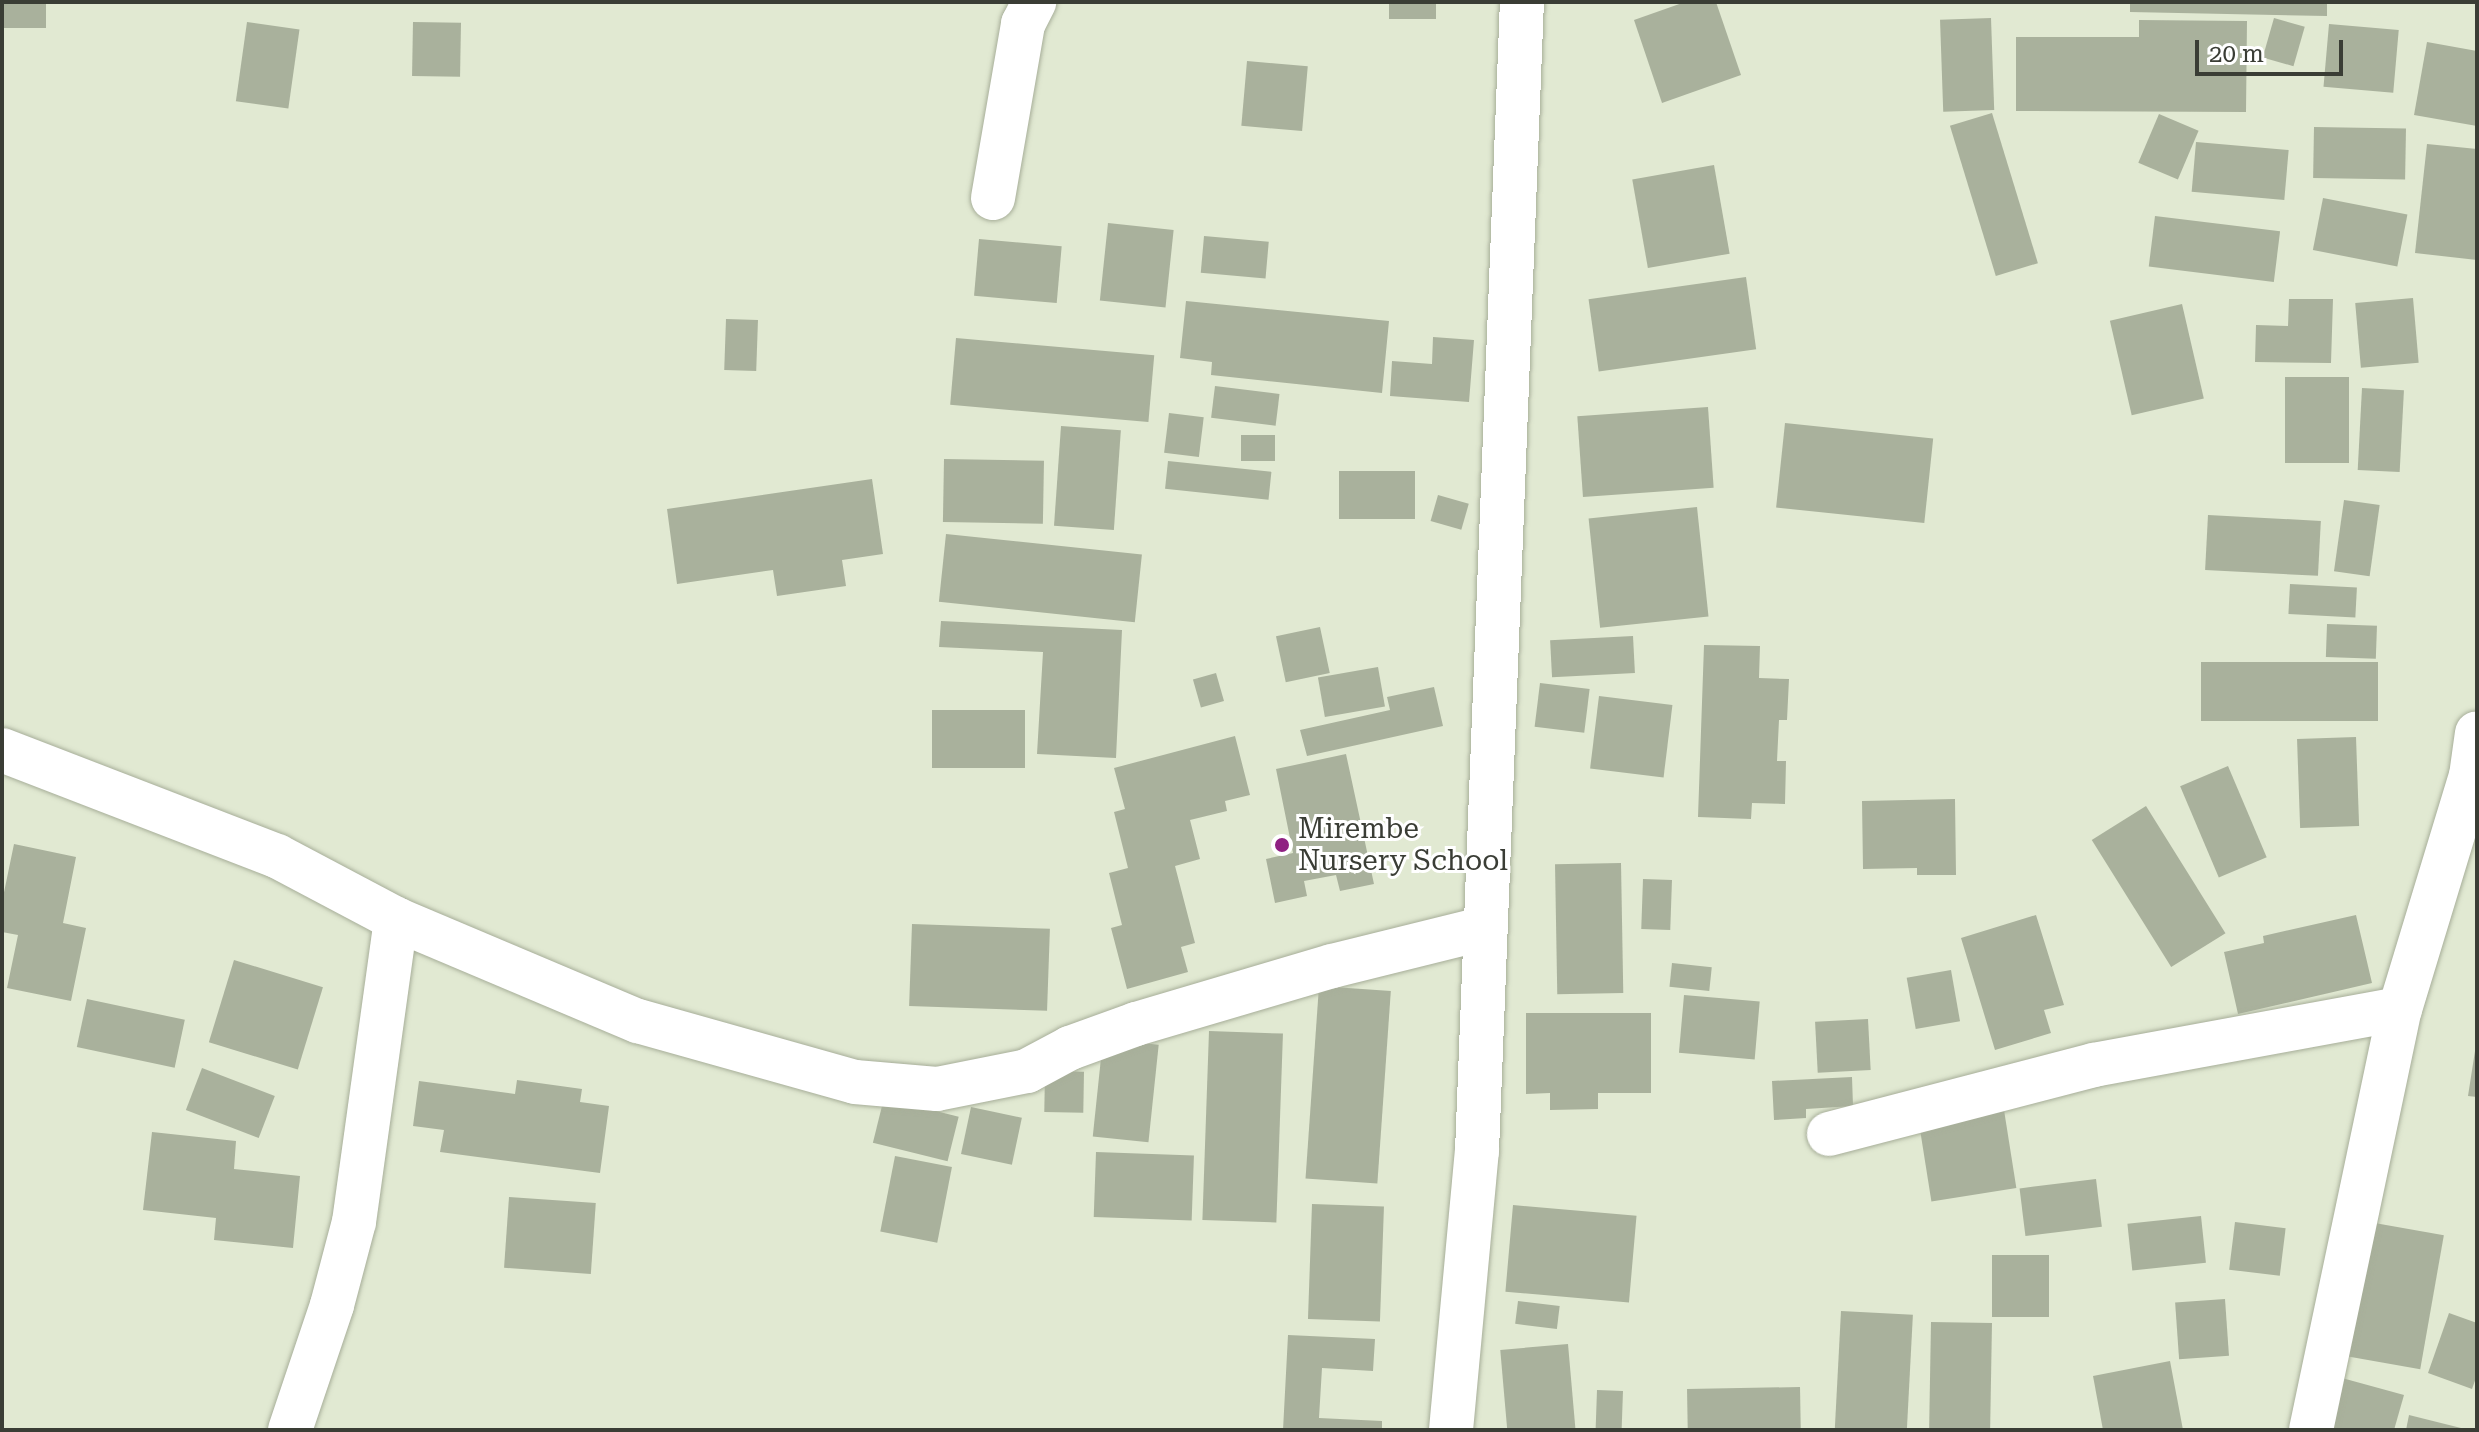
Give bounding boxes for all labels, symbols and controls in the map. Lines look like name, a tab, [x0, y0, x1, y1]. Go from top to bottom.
scale bar	[2199, 24, 2347, 74]
text: 20 m	[2209, 40, 2264, 68]
place label: Mirembe Nursery School	[1298, 812, 1508, 878]
marker: Mirembe Nursery School	[1273, 836, 1291, 854]

